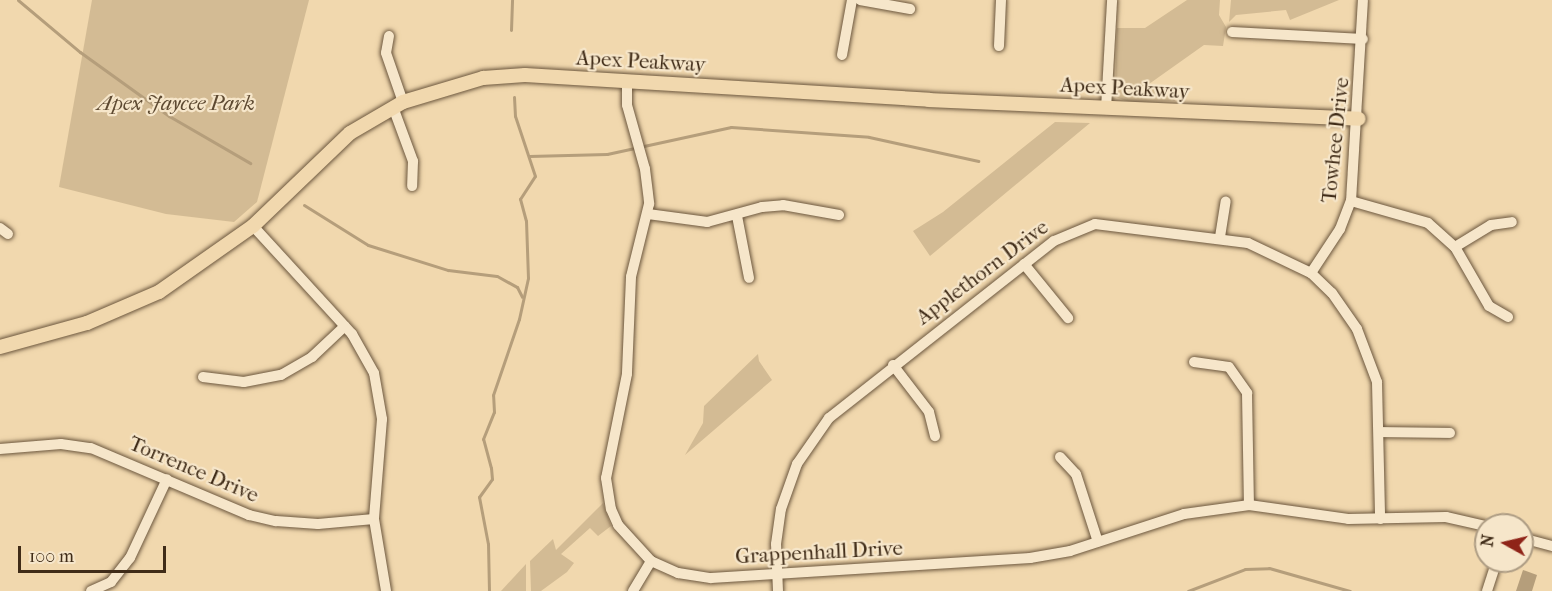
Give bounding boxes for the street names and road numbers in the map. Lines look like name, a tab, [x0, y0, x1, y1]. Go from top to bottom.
street label: Apex Peakway	[576, 45, 706, 77]
street label: Apex Peakway	[1060, 72, 1190, 104]
street label: Towhee Drive	[1316, 76, 1354, 204]
street label: Applethorn Drive	[911, 214, 1053, 330]
street label: Torrence Drive	[125, 430, 263, 508]
street label: Grappenhall Drive	[735, 535, 903, 569]

